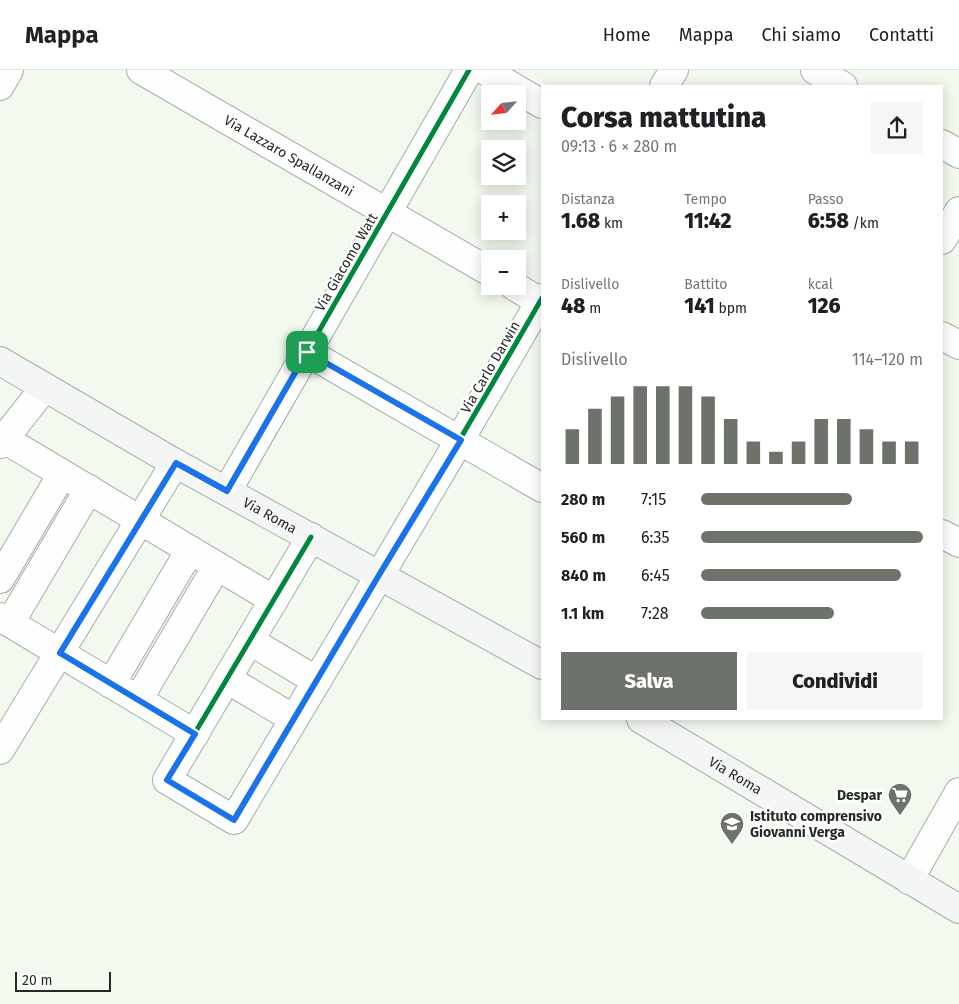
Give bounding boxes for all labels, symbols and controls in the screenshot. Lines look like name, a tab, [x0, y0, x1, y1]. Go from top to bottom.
text: Mappa	[25, 21, 99, 49]
text: Home	[603, 24, 651, 46]
text: Mappa	[679, 24, 733, 46]
text: Chi siamo	[761, 24, 841, 46]
text: Contatti	[869, 24, 934, 46]
north arrow	[481, 85, 526, 130]
map controls	[481, 85, 526, 295]
text: Corsa mattutina	[561, 101, 767, 134]
button: share	[871, 102, 923, 154]
street label: Via Lazzaro Spallanzani	[221, 112, 357, 200]
text: 09:13 · 6 × 280 m	[561, 137, 677, 156]
button: layers	[481, 140, 526, 185]
text: Distanza	[561, 191, 615, 208]
text: Tempo	[684, 191, 727, 208]
text: Passo	[808, 191, 844, 208]
button: +	[481, 195, 526, 240]
text: 1.68	[561, 208, 600, 234]
text: 11:42	[684, 208, 731, 234]
text: 6:58	[808, 208, 849, 234]
street label: Via Giacomo Watt	[311, 209, 382, 314]
text: km	[600, 215, 623, 232]
text: /km	[849, 215, 879, 232]
button: −	[481, 250, 526, 295]
text: Dislivello	[561, 276, 619, 293]
text: Battito	[684, 276, 728, 293]
text: kcal	[808, 276, 833, 293]
text: 48	[561, 293, 585, 319]
text: 141	[684, 293, 715, 319]
text: 126	[808, 293, 841, 319]
text: m	[585, 300, 601, 317]
text: bpm	[715, 300, 747, 317]
street label: Via Carlo Darwin	[457, 318, 524, 416]
pin	[286, 331, 328, 373]
icon: arrive	[293, 338, 321, 366]
text: Dislivello	[561, 350, 628, 369]
text: 114–120 m	[852, 350, 923, 369]
text: 280 m	[561, 490, 605, 509]
text: 7:15	[641, 490, 666, 509]
street label: Via Roma	[240, 494, 300, 537]
text: 560 m	[561, 528, 605, 547]
text: 6:35	[641, 528, 670, 547]
text: 840 m	[561, 566, 606, 585]
text: 6:45	[641, 566, 670, 585]
text: 1.1 km	[561, 604, 604, 623]
text: 7:28	[641, 604, 669, 623]
button: Salva	[561, 652, 737, 710]
button: Condividi	[747, 652, 923, 710]
street label: Via Roma	[705, 753, 765, 798]
supermarket icon: Despar	[887, 782, 913, 816]
place label: Despar	[837, 787, 882, 804]
place label: Istituto comprensivo Giovanni Verga	[750, 808, 882, 841]
school or university icon: Istituto comprensivo Giovanni Verga	[719, 811, 745, 845]
scale bar	[15, 969, 111, 992]
text: 20 m	[22, 972, 52, 989]

